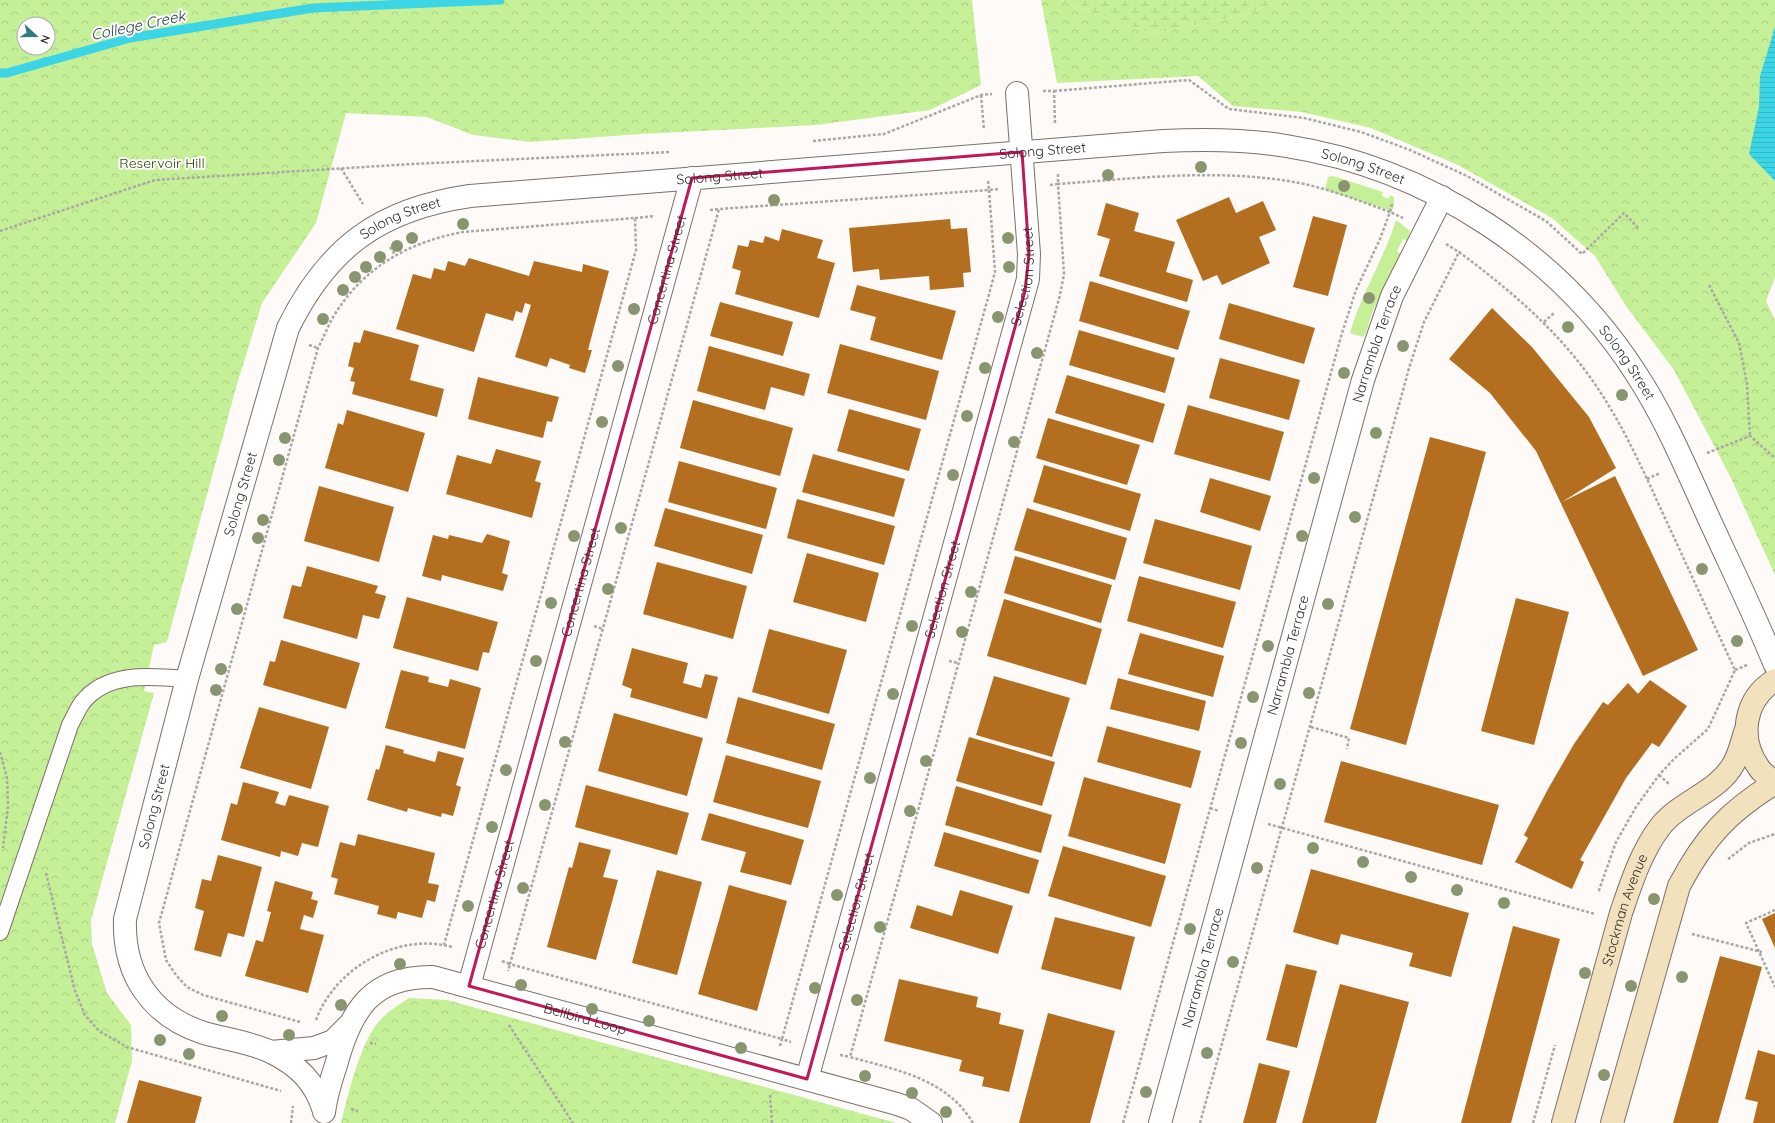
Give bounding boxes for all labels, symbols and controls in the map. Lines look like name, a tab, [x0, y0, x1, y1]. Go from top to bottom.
water label: College Creek	[89, 5, 189, 44]
north arrow	[16, 16, 56, 56]
text: N	[37, 33, 53, 46]
street label: Solong Street	[999, 138, 1087, 163]
street label: Solong Street	[1320, 144, 1408, 188]
park label: Reservoir Hill	[119, 154, 205, 172]
street label: Solong Street	[676, 164, 764, 189]
street label: Solong Street	[356, 193, 443, 243]
street label: Concertina Street	[643, 213, 690, 327]
street label: Selection Street	[1006, 226, 1038, 328]
street label: Narrambla Terrace	[1348, 281, 1405, 405]
street label: Solong Street	[1595, 321, 1659, 403]
street label: Solong Street	[220, 450, 261, 538]
street label: Concertina Street	[557, 525, 604, 639]
street label: Selection Street	[920, 538, 964, 640]
street label: Narrambla Terrace	[1263, 593, 1313, 717]
street label: Solong Street	[135, 762, 174, 851]
street label: Concertina Street	[471, 837, 518, 951]
street label: Selection Street	[834, 851, 878, 952]
street label: Stockman Avenue	[1598, 851, 1652, 968]
street label: Narrambla Terrace	[1177, 906, 1227, 1030]
street label: Bellbird Loop	[542, 999, 629, 1039]

